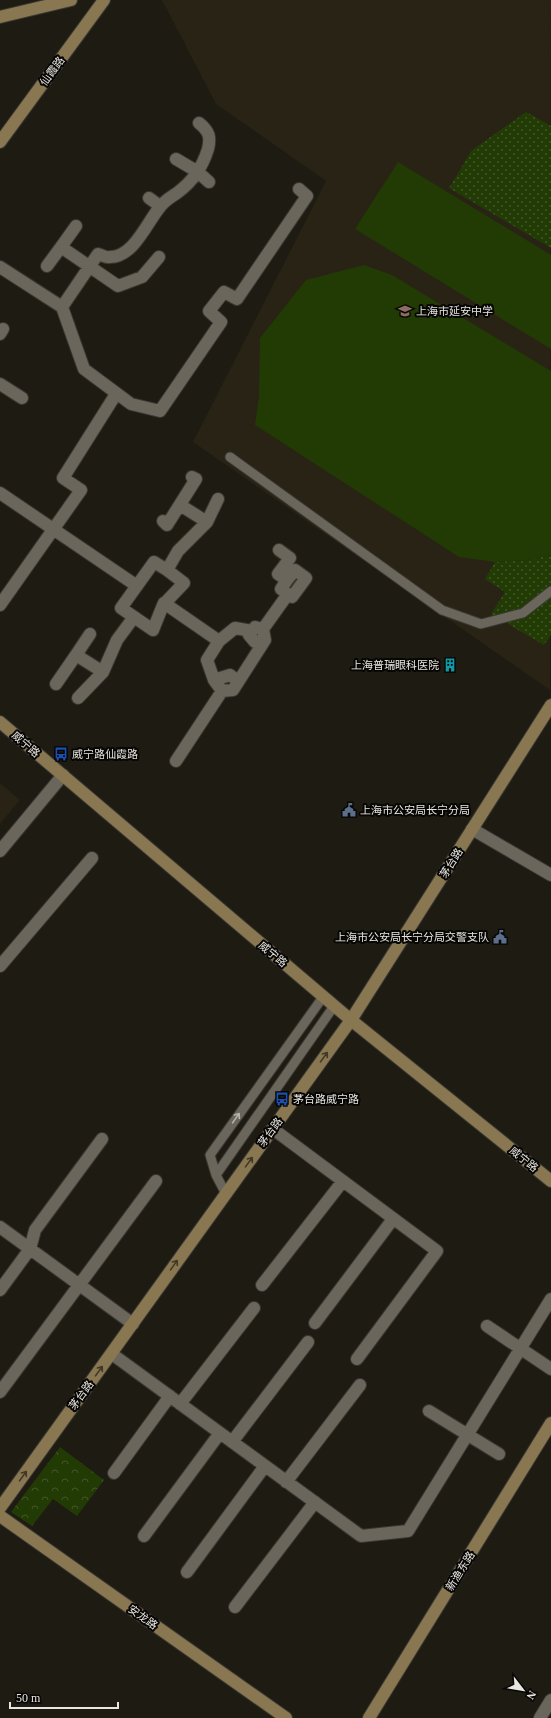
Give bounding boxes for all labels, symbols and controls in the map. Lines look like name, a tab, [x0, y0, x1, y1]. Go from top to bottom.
street label: 仙霞路	[37, 54, 67, 88]
school or university icon: 上海市延安中学	[397, 303, 413, 319]
place label: 上海市延安中学	[416, 305, 493, 317]
building icon: 上海普瑞眼科医院	[442, 657, 458, 673]
place label: 上海普瑞眼科医院	[351, 659, 439, 671]
street label: 威宁路	[10, 729, 42, 759]
bus stop icon: 威宁路仙霞路	[53, 746, 69, 762]
place label: 威宁路仙霞路	[72, 748, 138, 760]
public building icon: 上海市公安局长宁分局	[341, 802, 357, 818]
place label: 上海市公安局长宁分局	[360, 804, 470, 816]
street label: 茅台路	[437, 846, 465, 880]
public building icon: 上海市公安局长宁分局交警支队	[492, 929, 508, 945]
place label: 上海市公安局长宁分局交警支队	[335, 931, 489, 943]
street label: 威宁路	[257, 939, 289, 969]
one-way arrow	[320, 1051, 329, 1062]
bus stop icon: 茅台路威宁路	[274, 1091, 290, 1107]
place label: 茅台路威宁路	[293, 1093, 359, 1105]
one-way arrow	[232, 1112, 240, 1123]
street label: 茅台路	[255, 1115, 285, 1149]
street label: 威宁路	[507, 1144, 541, 1174]
one-way arrow	[245, 1157, 253, 1168]
one-way arrow	[170, 1260, 179, 1271]
one-way arrow	[95, 1366, 103, 1377]
street label: 茅台路	[66, 1378, 96, 1412]
one-way arrow	[19, 1471, 27, 1482]
street label: 新渔东路	[443, 1549, 477, 1593]
street label: 安龙路	[126, 1603, 160, 1631]
north arrow	[503, 1670, 543, 1710]
scale bar	[10, 1684, 118, 1710]
text: N	[524, 1689, 539, 1702]
text: 50 m	[16, 1691, 41, 1705]

